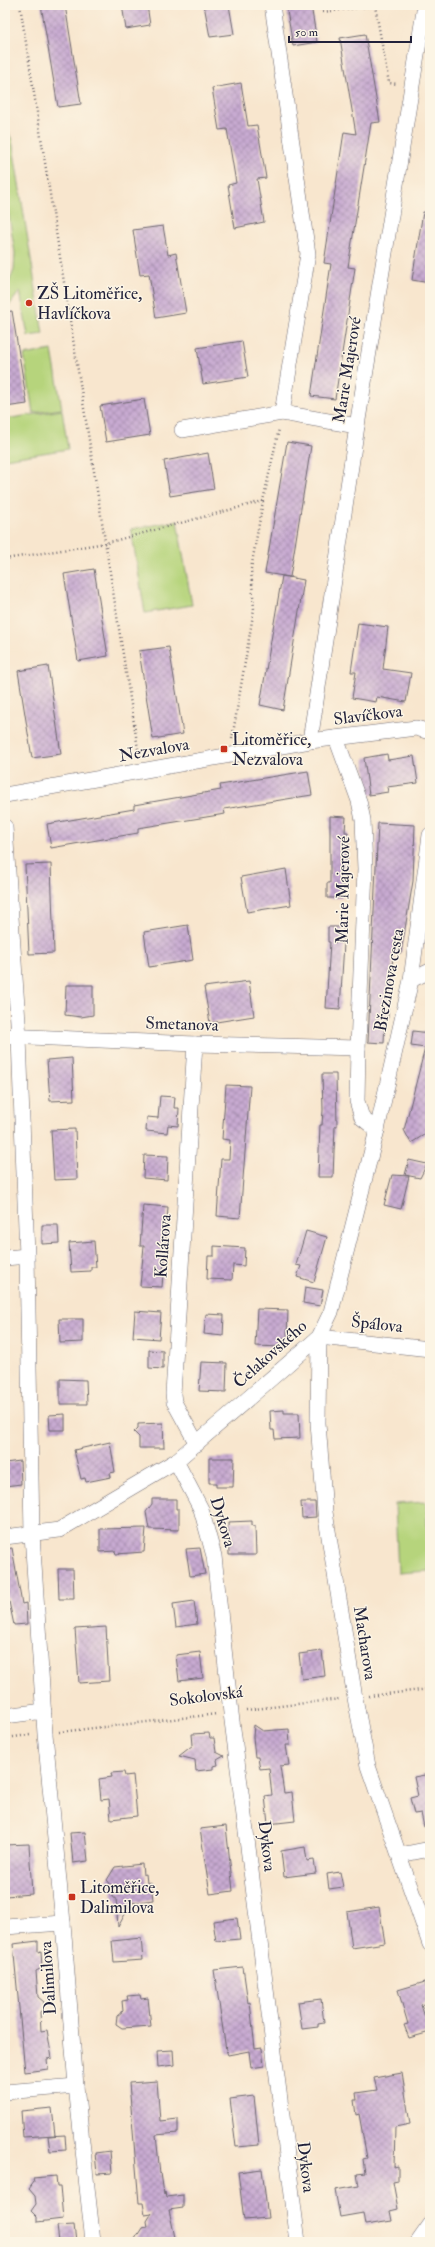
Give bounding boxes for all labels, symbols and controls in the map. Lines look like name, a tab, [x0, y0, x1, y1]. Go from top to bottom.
scale bar	[289, 18, 411, 44]
text: 50 m	[295, 25, 319, 40]
place label: ZŠ Litoměřice, Havlíčkova	[37, 281, 142, 324]
marker: ZŠ Litoměřice, Havlíčkova	[24, 298, 34, 308]
street label: Marie Majerové	[328, 314, 366, 425]
street label: Slavíčkova	[332, 700, 405, 730]
place label: Litoměřice, Nezvalova	[232, 729, 311, 770]
street label: Nezvalova	[117, 733, 192, 767]
marker: Litoměřice, Nezvalova	[219, 744, 229, 754]
street label: Marie Majerové	[332, 835, 354, 944]
street label: Březinova cesta	[370, 926, 409, 1033]
street label: Smetanova	[145, 1012, 220, 1036]
street label: Kollárova	[150, 1212, 176, 1279]
street label: Špálova	[350, 1309, 405, 1338]
street label: Čelakovského	[228, 1315, 311, 1393]
street label: Dykova	[204, 1494, 241, 1551]
street label: Macharova	[349, 1604, 381, 1683]
street label: Sokolovská	[168, 1681, 245, 1711]
street label: Dykova	[252, 1819, 281, 1874]
place label: Litoměřice, Dalimilova	[80, 1877, 159, 1918]
marker: Litoměřice, Dalimilova	[67, 1892, 77, 1902]
street label: Dalimilova	[35, 1939, 61, 2016]
street label: Dykova	[291, 2140, 320, 2195]

